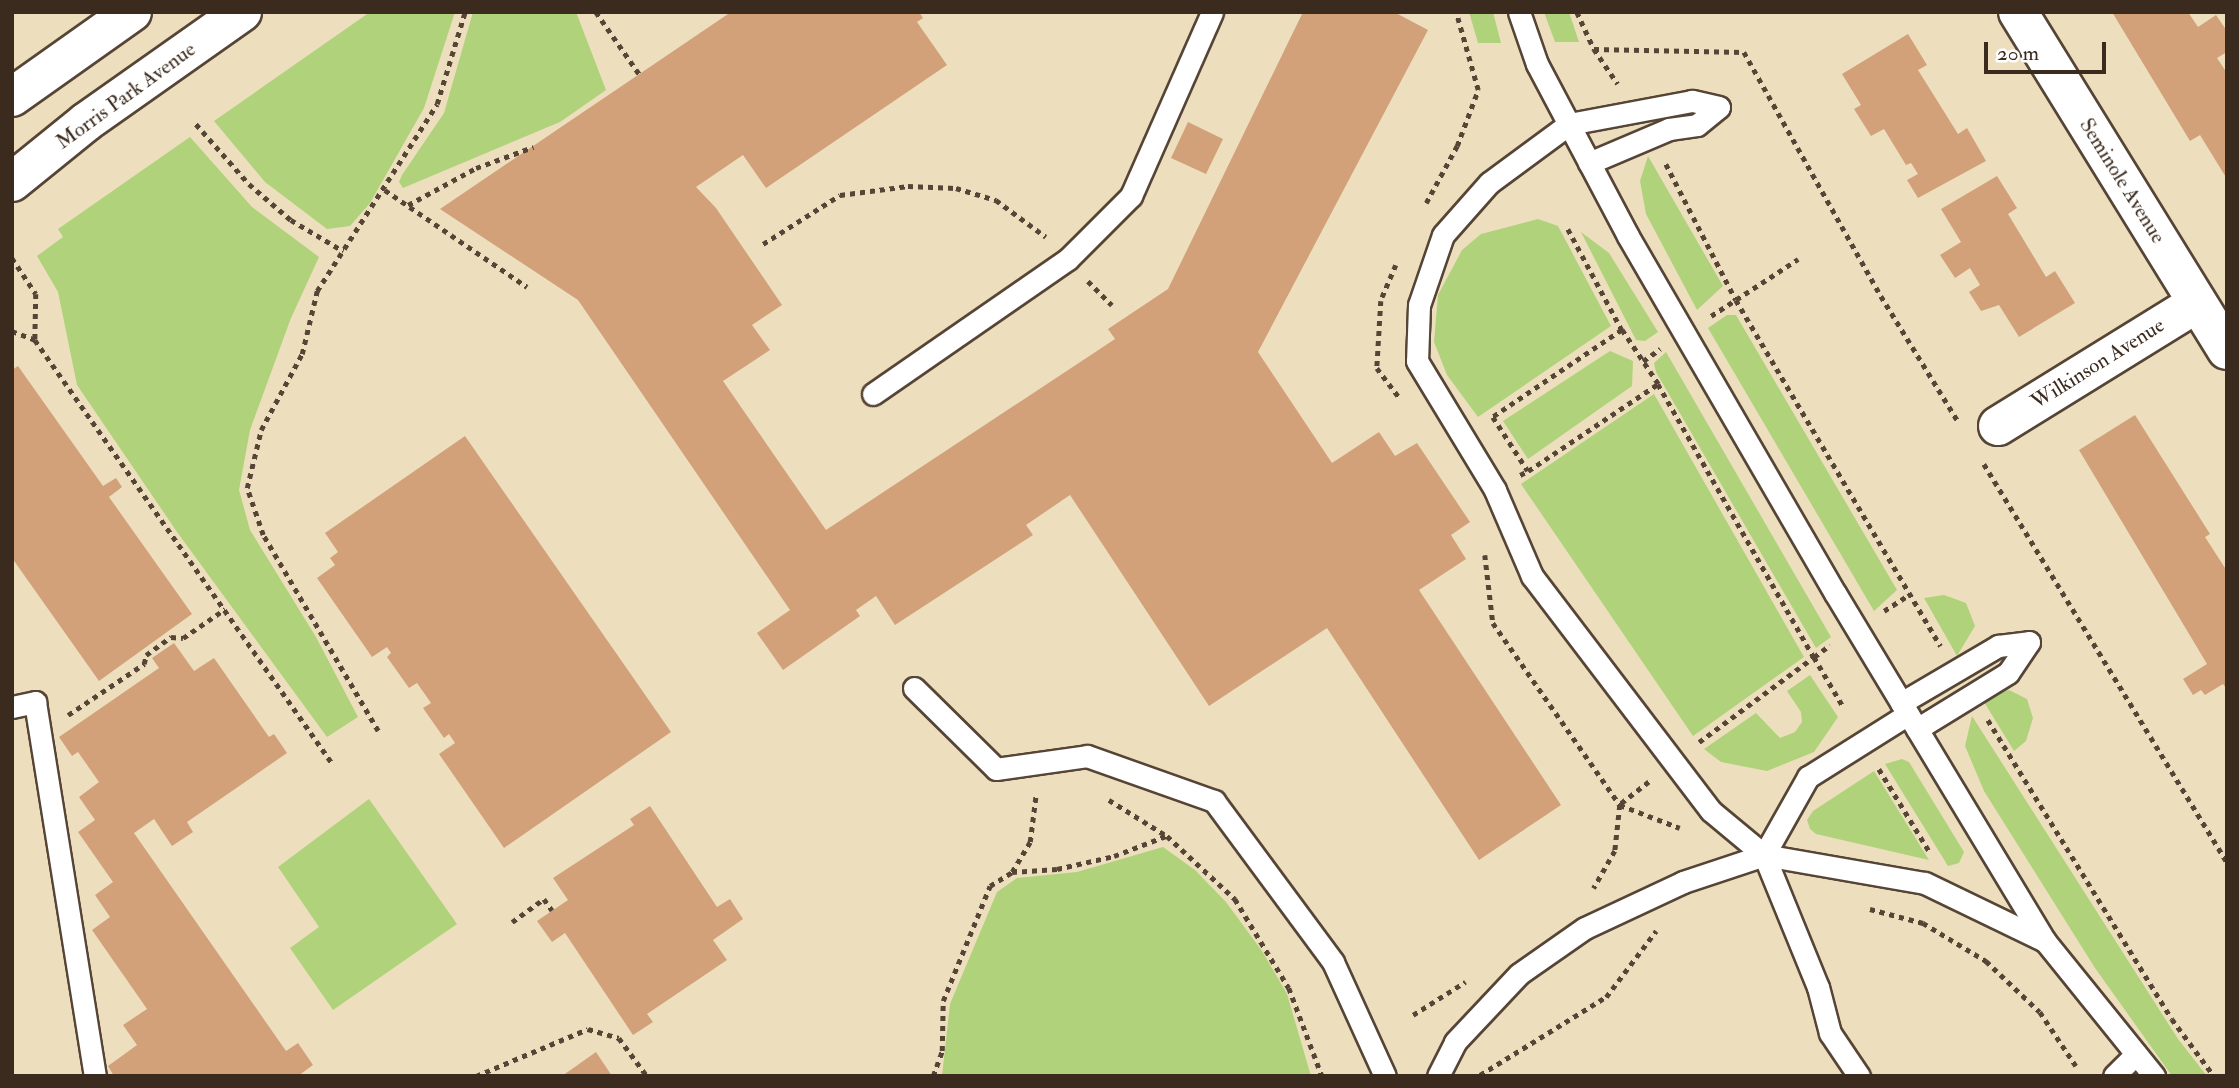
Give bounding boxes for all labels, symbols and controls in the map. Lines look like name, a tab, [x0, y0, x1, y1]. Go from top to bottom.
scale bar	[1987, 28, 2110, 72]
street label: Morris Park Avenue	[51, 37, 201, 155]
text: 20 m	[1997, 40, 2039, 67]
street label: Seminole Avenue	[2074, 114, 2170, 248]
street label: Wilkinson Avenue	[2027, 313, 2169, 415]

